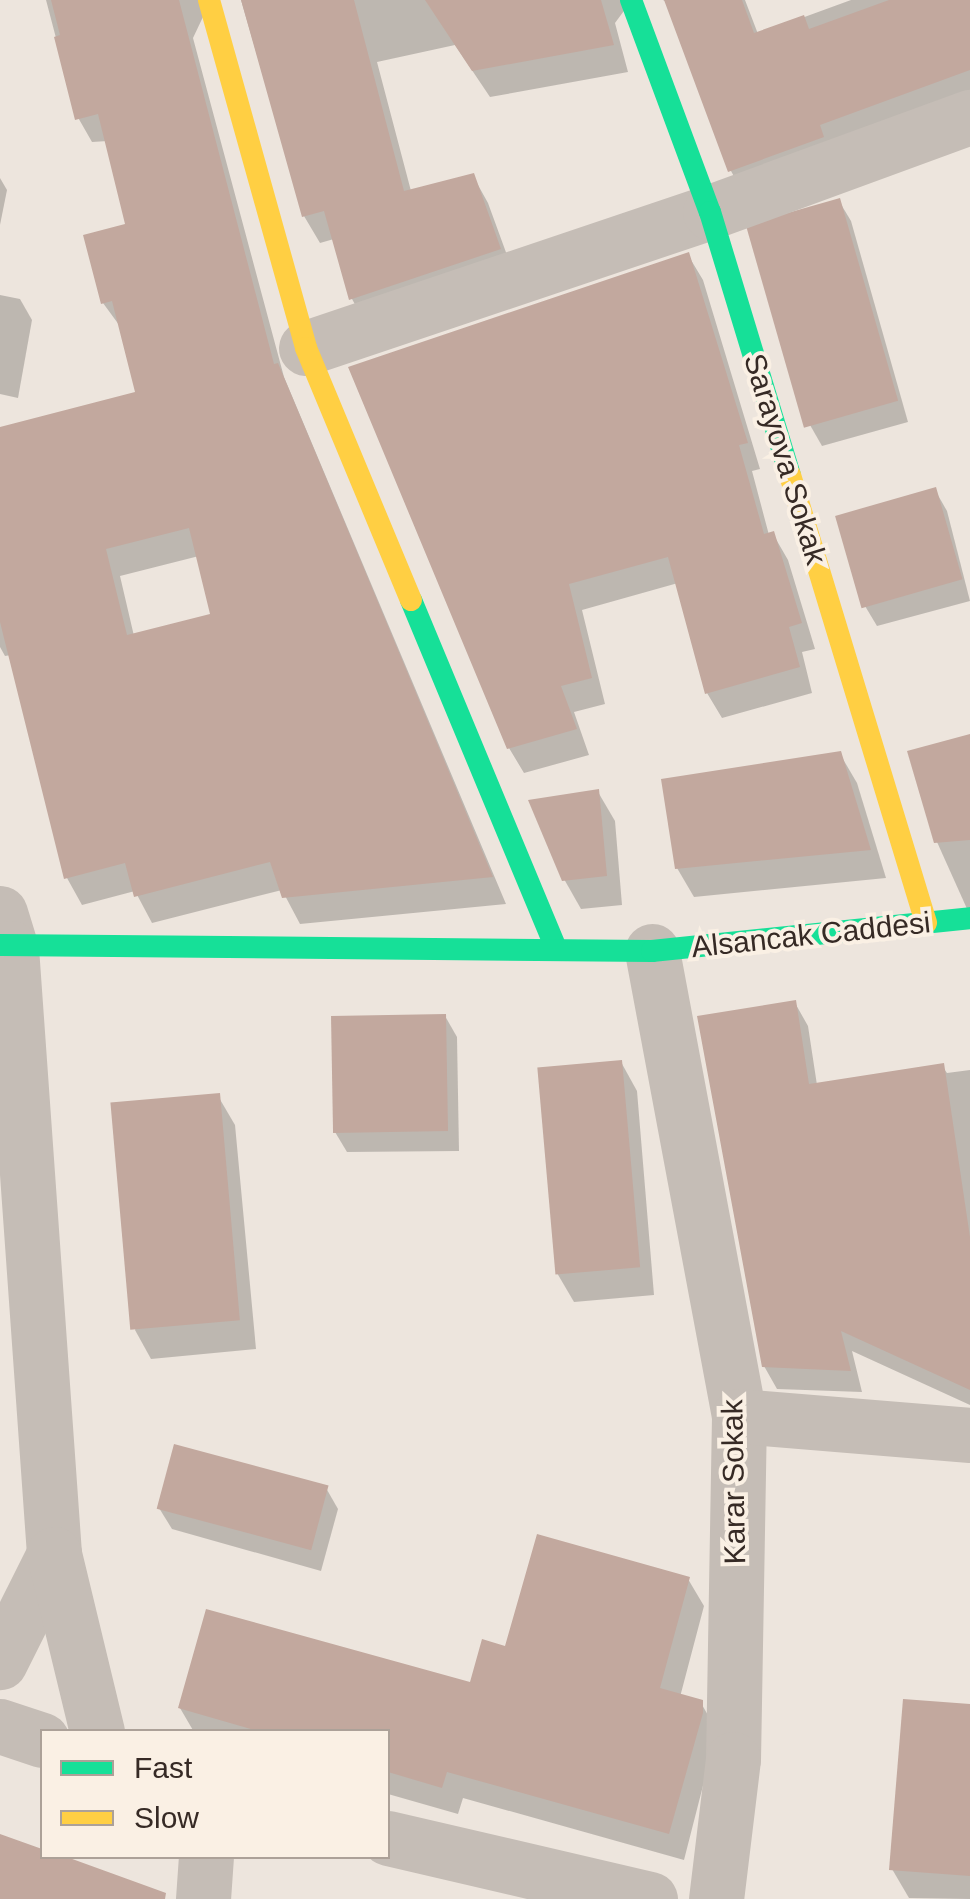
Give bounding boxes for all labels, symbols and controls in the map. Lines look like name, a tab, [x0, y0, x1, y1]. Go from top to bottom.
street label: Sarayova Sokak	[736, 349, 834, 569]
street label: Alsancak Caddesi	[690, 905, 932, 965]
street label: Karar Sokak	[715, 1399, 753, 1565]
legend	[40, 1729, 390, 1859]
text: Fast	[134, 1751, 192, 1784]
text: Slow	[134, 1801, 199, 1834]

